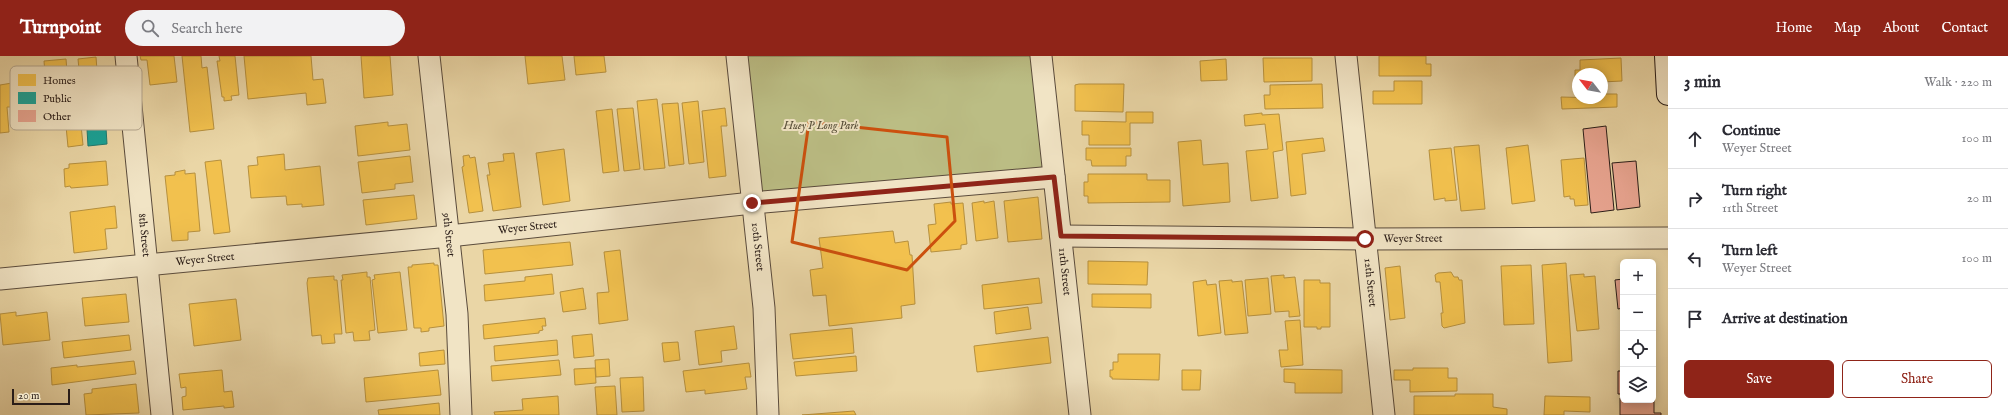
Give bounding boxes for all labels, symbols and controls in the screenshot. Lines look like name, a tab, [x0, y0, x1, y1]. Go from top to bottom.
search box	[125, 10, 405, 46]
text: Turnpoint	[20, 16, 101, 40]
icon: search	[139, 17, 161, 39]
text: Search here	[171, 19, 243, 38]
text: Home	[1776, 19, 1812, 37]
text: Map	[1834, 19, 1861, 37]
text: About	[1883, 19, 1919, 37]
text: Contact	[1941, 19, 1988, 37]
legend	[10, 66, 142, 130]
north arrow	[1572, 68, 1608, 104]
text: 3 min	[1684, 72, 1721, 93]
text: Homes	[43, 74, 76, 88]
text: Walk · 220 m	[1924, 74, 1992, 91]
text: Public	[43, 92, 72, 106]
text: Other	[43, 110, 71, 124]
park label: Huey P Long Park	[783, 119, 859, 134]
text: Continue	[1722, 121, 1780, 140]
icon: ahead	[1684, 128, 1706, 150]
text: 100 m	[1962, 130, 1992, 147]
text: Weyer Street	[1722, 140, 1792, 157]
text: Turn right	[1722, 181, 1787, 200]
icon: right	[1684, 188, 1706, 210]
text: 20 m	[1967, 190, 1992, 207]
route end	[743, 194, 761, 212]
text: 11th Street	[1722, 200, 1778, 217]
street label: 9th Street	[439, 211, 458, 258]
street label: 8th Street	[135, 213, 153, 258]
street label: Weyer Street	[497, 217, 558, 238]
street label: 10th Street	[748, 222, 767, 272]
route start	[1356, 230, 1374, 248]
street label: Weyer Street	[1383, 232, 1443, 246]
text: Turn left	[1722, 241, 1778, 260]
street label: 11th Street	[1055, 247, 1074, 296]
icon: left	[1684, 248, 1706, 270]
street label: Weyer Street	[175, 250, 235, 269]
text: 100 m	[1962, 250, 1992, 267]
street label: 12th Street	[1360, 258, 1380, 308]
map controls	[1620, 259, 1656, 403]
button: +	[1620, 259, 1656, 295]
text: Weyer Street	[1722, 260, 1792, 277]
button: −	[1620, 295, 1656, 331]
icon: arrive	[1684, 308, 1706, 330]
text: Arrive at destination	[1722, 309, 1848, 328]
button: locate	[1620, 331, 1656, 367]
button: Save	[1684, 360, 1834, 398]
button: Share	[1842, 360, 1992, 398]
button: layers	[1620, 367, 1656, 403]
scale bar	[12, 387, 70, 406]
text: 20 m	[18, 389, 39, 403]

